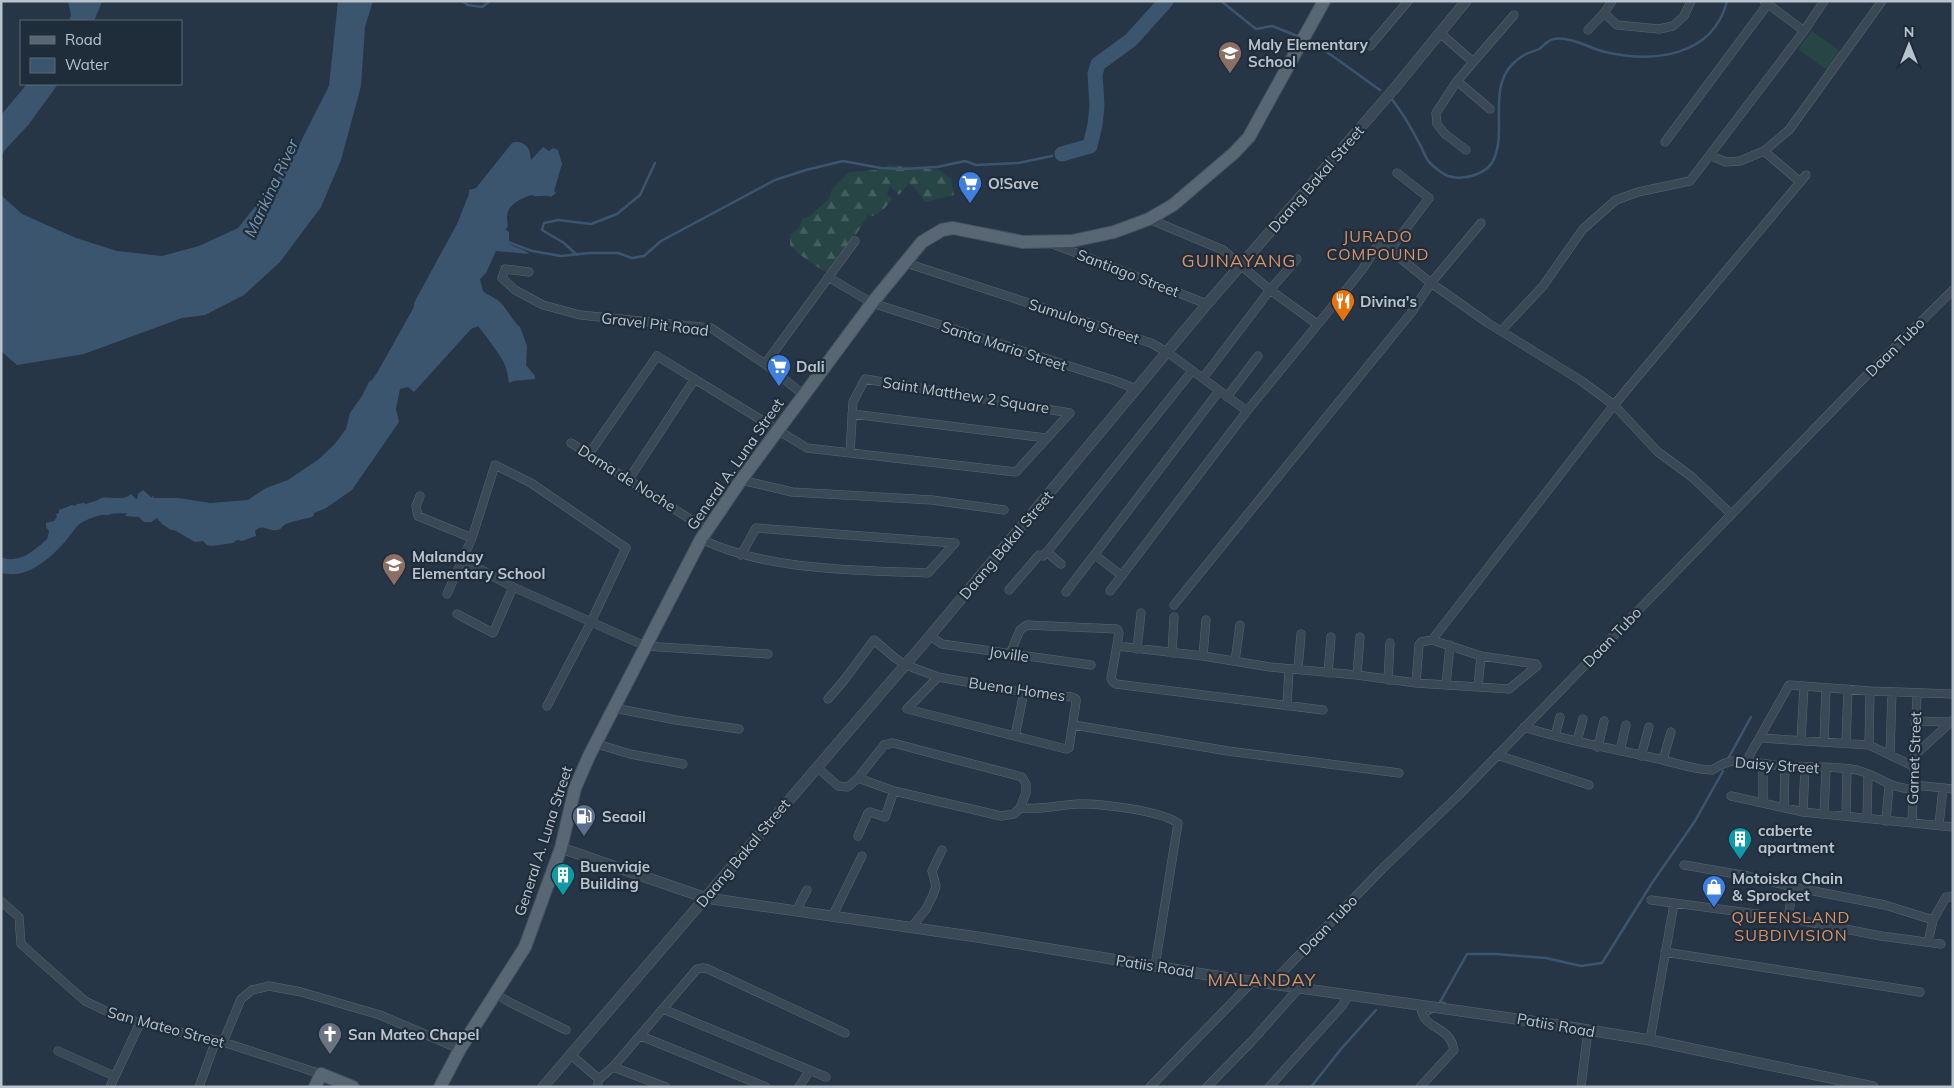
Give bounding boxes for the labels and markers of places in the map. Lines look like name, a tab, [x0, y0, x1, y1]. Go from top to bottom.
place label: Maly Elementary School	[1248, 35, 1369, 71]
school or university icon: Maly Elementary School	[1217, 40, 1243, 74]
supermarket icon: O!Save	[957, 170, 983, 204]
place label: O!Save	[988, 174, 1039, 193]
restaurant icon: Divina's	[1330, 288, 1356, 322]
place label: Divina's	[1360, 292, 1417, 311]
supermarket icon: Dali	[766, 353, 792, 387]
place label: Dali	[796, 357, 825, 376]
place label: Malanday Elementary School	[412, 547, 545, 583]
school or university icon: Malanday Elementary School	[381, 552, 407, 586]
fuel station icon: Seaoil	[571, 803, 597, 837]
place label: Seaoil	[602, 807, 646, 826]
place label: caberte apartment	[1758, 821, 1835, 857]
building icon: caberte apartment	[1727, 826, 1753, 860]
place label: Buenviaje Building	[580, 857, 650, 893]
building icon: Buenviaje Building	[550, 862, 576, 896]
place label: Motoiska Chain & Sprocket	[1732, 869, 1843, 905]
shop icon: Motoiska Chain & Sprocket	[1701, 874, 1727, 908]
church icon: San Mateo Chapel	[317, 1021, 343, 1055]
place label: San Mateo Chapel	[348, 1025, 479, 1044]

